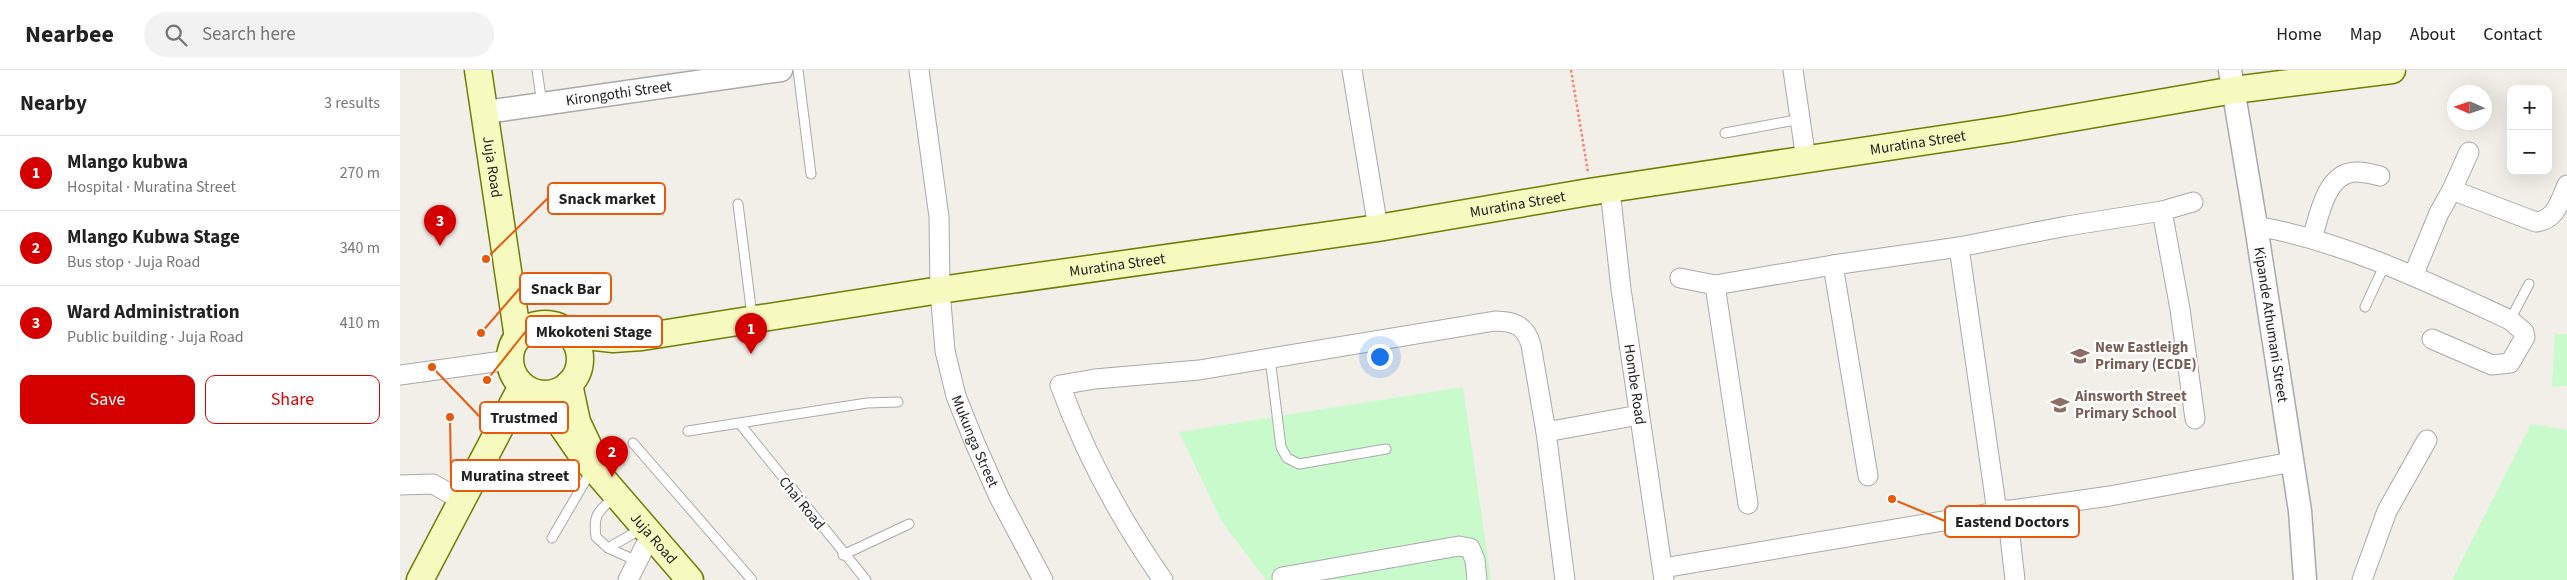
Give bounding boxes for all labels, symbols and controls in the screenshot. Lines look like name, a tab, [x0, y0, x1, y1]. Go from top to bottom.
search box	[144, 12, 494, 57]
text: Nearbee	[25, 17, 114, 52]
icon: search	[162, 21, 190, 49]
text: Search here	[202, 21, 296, 48]
text: Home	[2276, 22, 2322, 47]
text: Map	[2350, 22, 2382, 47]
text: About	[2410, 22, 2455, 47]
text: Contact	[2483, 22, 2542, 47]
street label: Kirongothi Street	[564, 76, 673, 112]
north arrow	[2447, 85, 2492, 130]
map controls	[2507, 85, 2552, 175]
button: +	[2507, 85, 2552, 130]
text: Nearby	[20, 88, 87, 118]
text: 3 results	[324, 92, 380, 114]
street label: Muratina Street	[1869, 125, 1967, 161]
button: −	[2507, 130, 2552, 175]
street label: Juja Road	[477, 135, 507, 199]
text: Mlango kubwa	[67, 149, 188, 176]
text: 1	[32, 162, 40, 184]
text: 270 m	[340, 162, 380, 184]
text: Hospital · Muratina Street	[67, 176, 236, 198]
callout: Snack market	[548, 183, 665, 214]
street label: Muratina Street	[1468, 186, 1567, 223]
text: Snack market	[558, 188, 656, 210]
pin: 3	[424, 205, 456, 246]
text: Mlango Kubwa Stage	[67, 224, 240, 251]
text: 2	[32, 237, 40, 259]
text: 340 m	[340, 237, 380, 259]
street label: Kipande Athumani Street	[2248, 246, 2293, 404]
street label: Muratina Street	[1068, 248, 1167, 283]
text: Bus stop · Juja Road	[67, 251, 200, 273]
callout: Snack Bar	[520, 273, 611, 304]
text: Snack Bar	[531, 278, 602, 300]
text: Ward Administration	[67, 299, 240, 326]
text: 3	[32, 312, 40, 334]
text: 410 m	[340, 312, 380, 334]
pin: 1	[735, 313, 767, 354]
callout: Mkokoteni Stage	[526, 316, 662, 347]
text: Mkokoteni Stage	[536, 321, 652, 343]
text: Public building · Juja Road	[67, 326, 244, 348]
place label: New Eastleigh Primary (ECDE)	[2095, 337, 2197, 375]
street label: Hombe Road	[1618, 343, 1651, 426]
your location	[1367, 344, 1393, 370]
school or university icon: New Eastleigh Primary (ECDE)	[2069, 345, 2091, 367]
button: Save	[20, 375, 195, 424]
button: Share	[205, 375, 380, 424]
place label: Ainsworth Street Primary School	[2074, 386, 2187, 424]
street label: Mukunga Street	[946, 392, 1003, 491]
school or university icon: Ainsworth Street Primary School	[2049, 394, 2071, 416]
callout: Trustmed	[480, 402, 568, 433]
text: Trustmed	[490, 407, 558, 429]
pin: 2	[596, 436, 628, 477]
callout: Muratina street	[451, 460, 579, 491]
text: Muratina street	[461, 465, 569, 487]
street label: Chai Road	[774, 472, 830, 534]
callout: Eastend Doctors	[1945, 506, 2079, 537]
street label: Juja Road	[625, 508, 682, 569]
text: Eastend Doctors	[1955, 511, 2069, 533]

